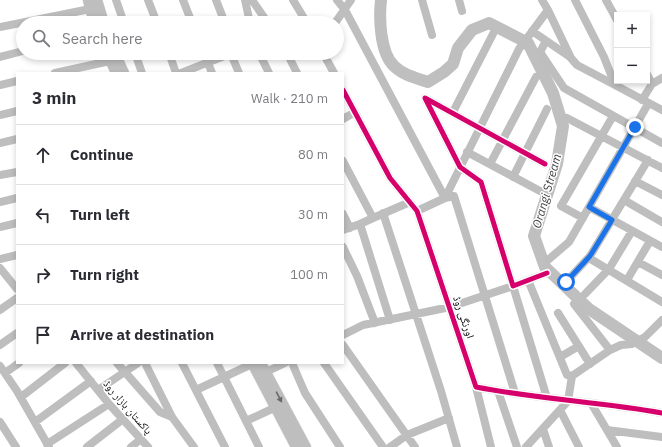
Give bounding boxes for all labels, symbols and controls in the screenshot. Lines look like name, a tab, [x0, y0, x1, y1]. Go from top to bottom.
map controls	[614, 12, 650, 84]
button: +	[614, 12, 650, 48]
search box	[16, 16, 344, 60]
icon: search	[30, 27, 52, 49]
text: Search here	[62, 29, 142, 48]
button: −	[614, 48, 650, 84]
text: 3 min	[32, 87, 76, 109]
text: Walk · 210 m	[251, 90, 328, 107]
route end	[626, 118, 644, 136]
icon: ahead	[32, 144, 54, 166]
text: Continue	[70, 145, 134, 164]
text: 80 m	[298, 146, 328, 163]
water label: Orangi Stream	[529, 152, 564, 230]
icon: left	[32, 204, 54, 226]
text: Turn left	[70, 205, 130, 224]
text: 30 m	[298, 206, 328, 223]
icon: right	[32, 264, 54, 286]
text: Turn right	[70, 265, 139, 284]
text: 100 m	[290, 266, 328, 283]
route start	[557, 273, 575, 291]
street label: اورنگی روڈ	[450, 294, 478, 340]
icon: arrive	[32, 324, 54, 346]
text: Arrive at destination	[70, 325, 214, 344]
street label: پاکستان بازار روڈ	[100, 377, 156, 437]
one-way arrow	[276, 392, 283, 403]

